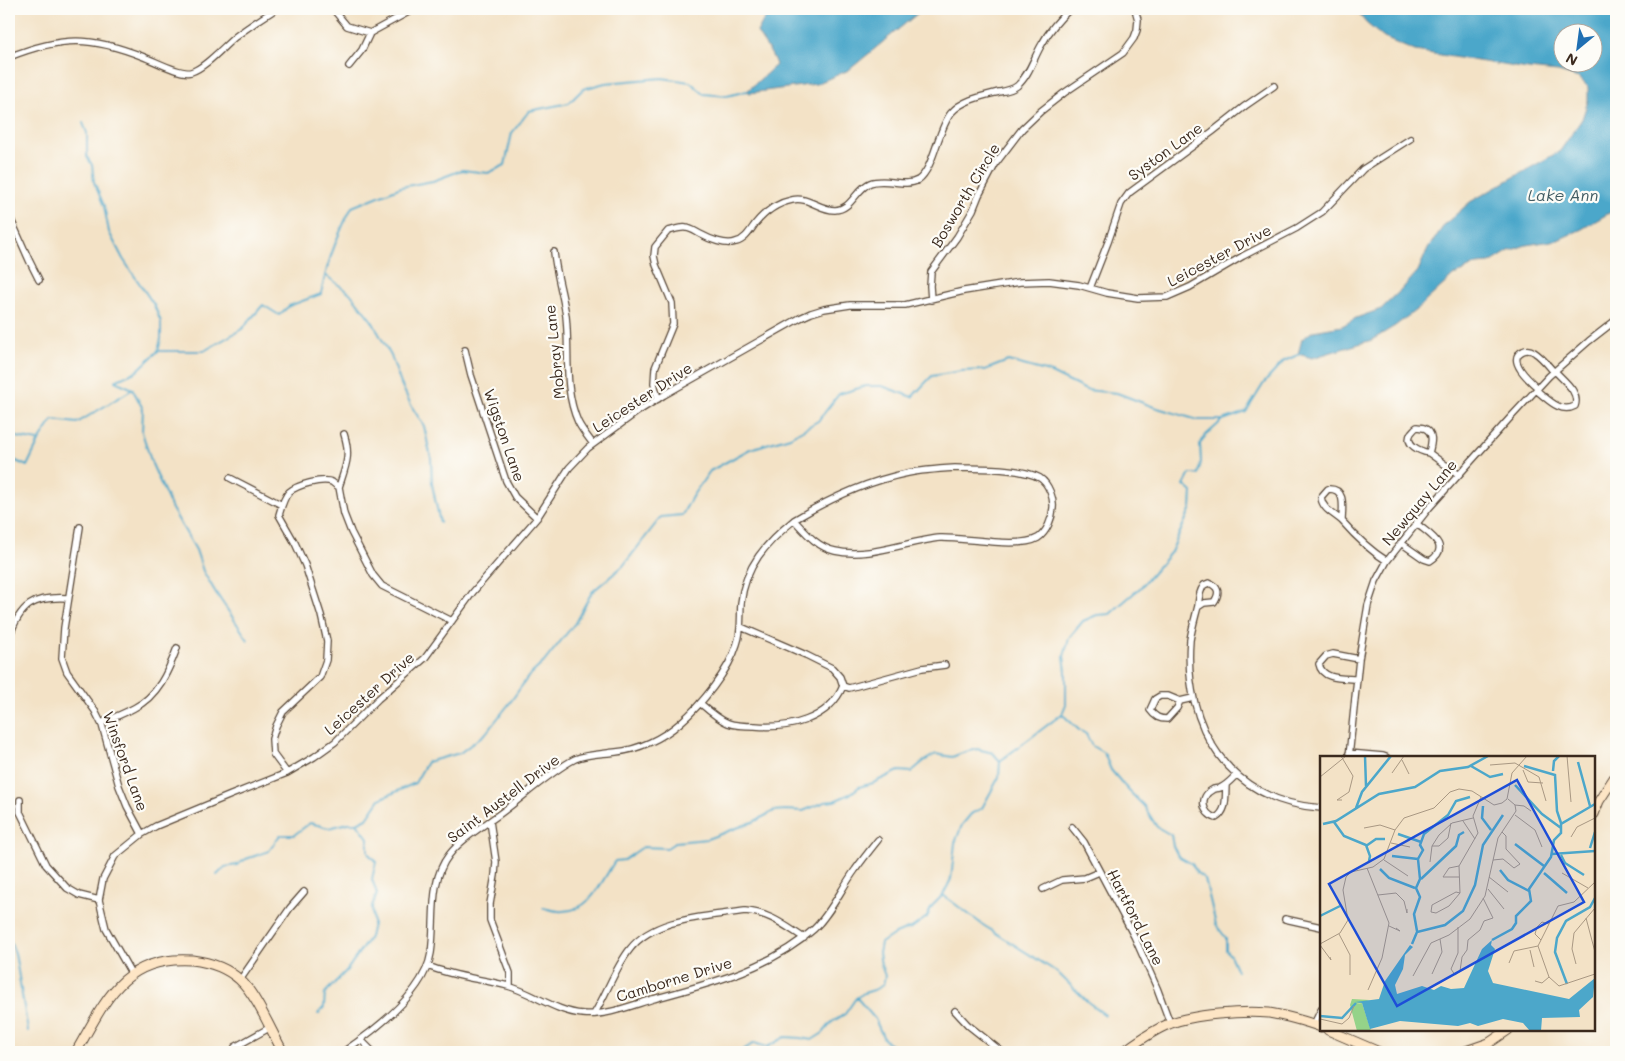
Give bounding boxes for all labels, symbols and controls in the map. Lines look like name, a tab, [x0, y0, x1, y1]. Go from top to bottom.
north arrow	[1552, 22, 1602, 72]
text: N	[1562, 49, 1581, 71]
street label: Syston Lane	[1124, 117, 1206, 185]
street label: Bosworth Circle	[926, 139, 1004, 251]
water label: Lake Ann	[1528, 184, 1598, 205]
street label: Leicester Drive	[1164, 219, 1274, 291]
street label: Mobray Lane	[539, 304, 569, 400]
street label: Leicester Drive	[588, 357, 696, 437]
street label: Wigston Lane	[480, 386, 530, 484]
street label: Newquay Lane	[1377, 455, 1461, 549]
street label: Leicester Drive	[320, 647, 418, 739]
street label: Winsford Lane	[99, 708, 153, 814]
street label: Saint Austell Drive	[443, 749, 563, 847]
inset map	[1320, 756, 1595, 1031]
street label: Hartford Lane	[1103, 865, 1169, 969]
street label: Camborne Drive	[614, 952, 734, 1006]

